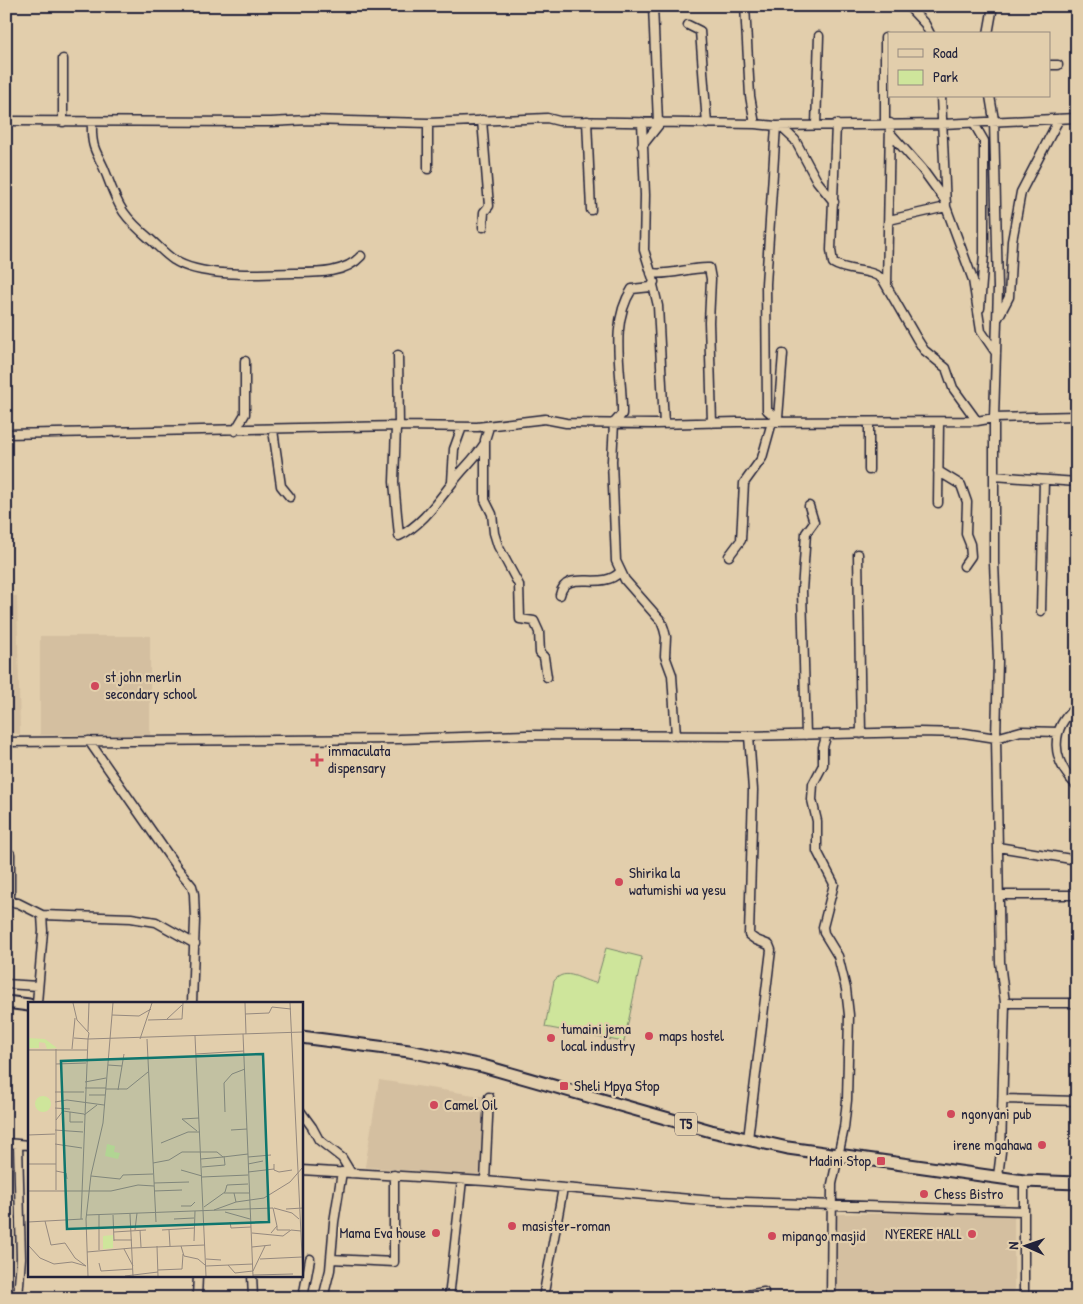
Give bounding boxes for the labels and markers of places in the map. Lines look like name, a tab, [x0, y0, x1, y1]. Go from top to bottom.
place label: st john merlin secondary school	[105, 666, 197, 704]
marker: st john merlin secondary school	[89, 680, 101, 692]
place label: immaculata dispensary	[328, 740, 390, 778]
marker: immaculata dispensary	[310, 753, 324, 767]
place label: Shirika la watumishi wa yesu	[629, 862, 726, 900]
marker: Shirika la watumishi wa yesu	[613, 876, 625, 888]
place label: tumaini jema local industry	[561, 1018, 635, 1056]
place label: maps hostel	[659, 1025, 724, 1046]
marker: maps hostel	[643, 1030, 655, 1042]
marker: tumaini jema local industry	[545, 1032, 557, 1044]
place label: Sheli Mpya Stop	[574, 1075, 660, 1096]
marker: Sheli Mpya Stop	[558, 1080, 570, 1092]
place label: Camel Oil	[444, 1094, 497, 1115]
marker: Camel Oil	[428, 1099, 440, 1111]
place label: ngonyani pub	[961, 1103, 1032, 1124]
marker: ngonyani pub	[945, 1108, 957, 1120]
place label: irene mgahawa	[953, 1134, 1032, 1155]
marker: irene mgahawa	[1036, 1139, 1048, 1151]
place label: Madini Stop	[809, 1150, 872, 1171]
marker: Madini Stop	[875, 1155, 887, 1167]
place label: Chess Bistro	[934, 1183, 1003, 1204]
marker: Chess Bistro	[918, 1188, 930, 1200]
place label: masister-roman	[522, 1215, 611, 1236]
marker: masister-roman	[506, 1220, 518, 1232]
place label: Mama Eva house	[340, 1222, 426, 1243]
place label: NYERERE HALL	[885, 1223, 962, 1244]
place label: mipango masjid	[782, 1225, 866, 1246]
marker: Mama Eva house	[430, 1227, 442, 1239]
marker: NYERERE HALL	[966, 1228, 978, 1240]
marker: mipango masjid	[766, 1230, 778, 1242]

